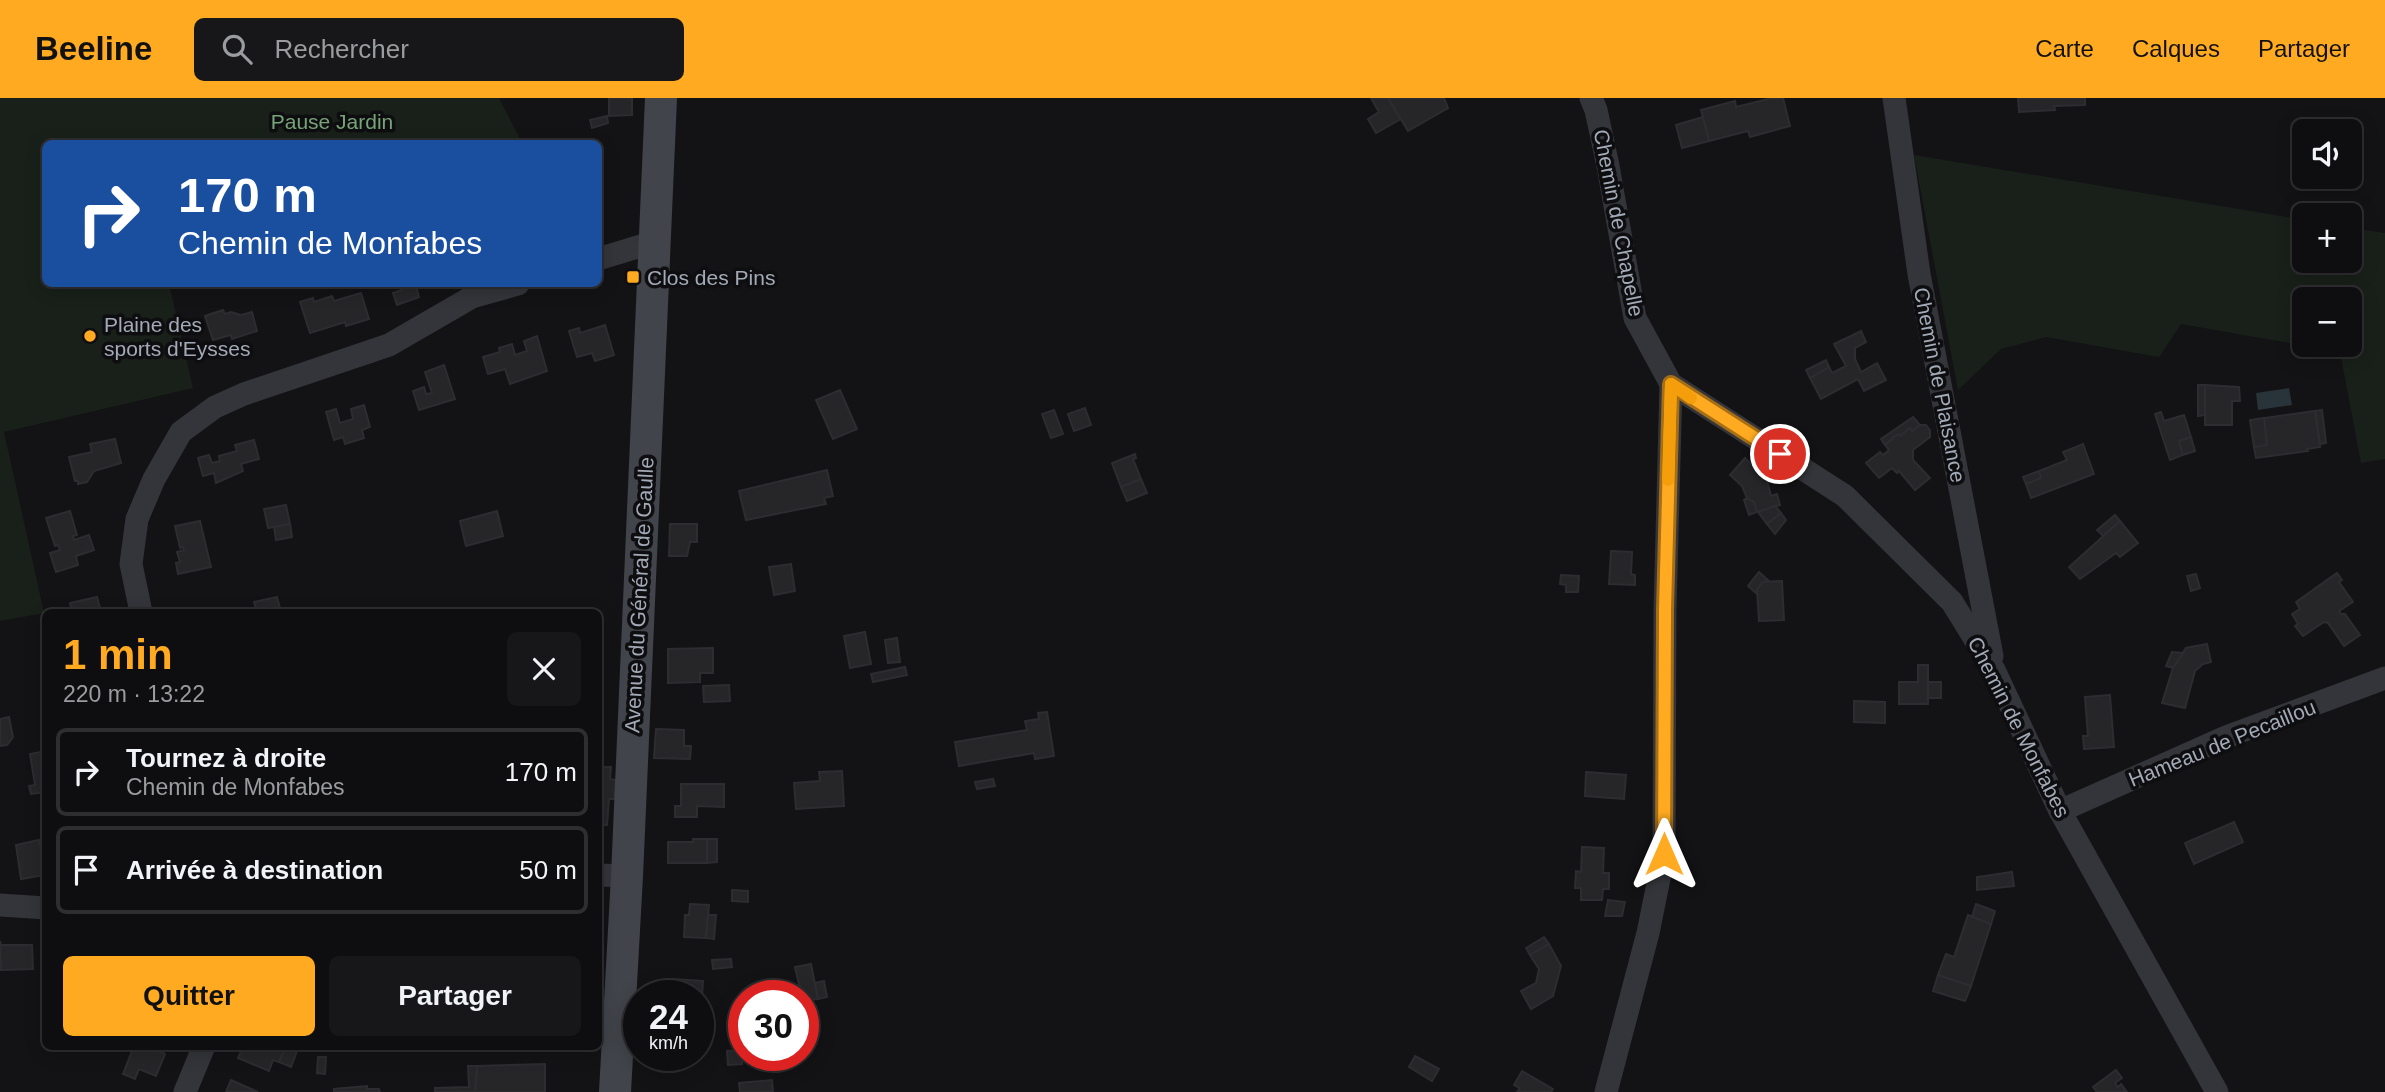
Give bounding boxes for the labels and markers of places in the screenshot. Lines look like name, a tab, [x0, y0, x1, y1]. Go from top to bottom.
place label: Clos des Pins	[647, 266, 775, 289]
marker: Clos des Pins	[625, 269, 641, 285]
place label: Plaine des sports d'Eysses	[104, 313, 250, 360]
marker: Plaine des sports d'Eysses	[82, 328, 98, 344]
pin	[1750, 424, 1810, 484]

